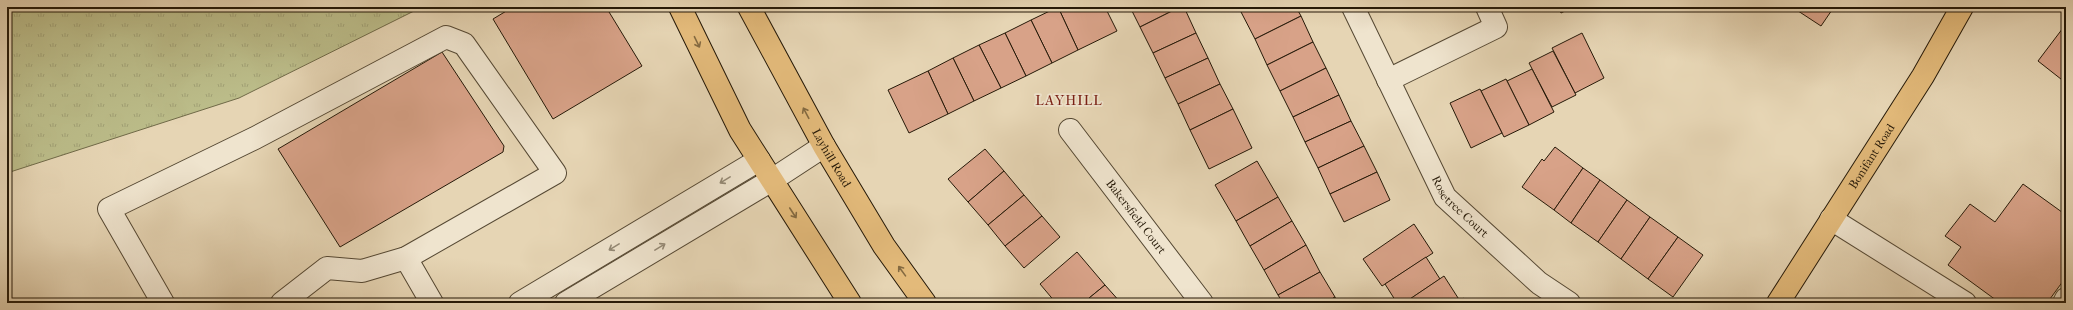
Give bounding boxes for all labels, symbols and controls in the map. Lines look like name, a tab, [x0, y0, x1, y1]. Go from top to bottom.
one-way arrow	[694, 36, 701, 48]
district label: LAYHILL	[1035, 92, 1103, 109]
one-way arrow	[801, 107, 809, 119]
street label: Bonifant Road	[1846, 121, 1898, 191]
street label: Layhill Road	[809, 126, 854, 190]
street label: Rosetree Court	[1429, 174, 1492, 241]
one-way arrow	[720, 176, 731, 184]
street label: Bakersfield Court	[1103, 177, 1169, 257]
one-way arrow	[789, 207, 797, 219]
one-way arrow	[608, 243, 620, 251]
one-way arrow	[654, 243, 665, 251]
one-way arrow	[898, 266, 906, 277]

